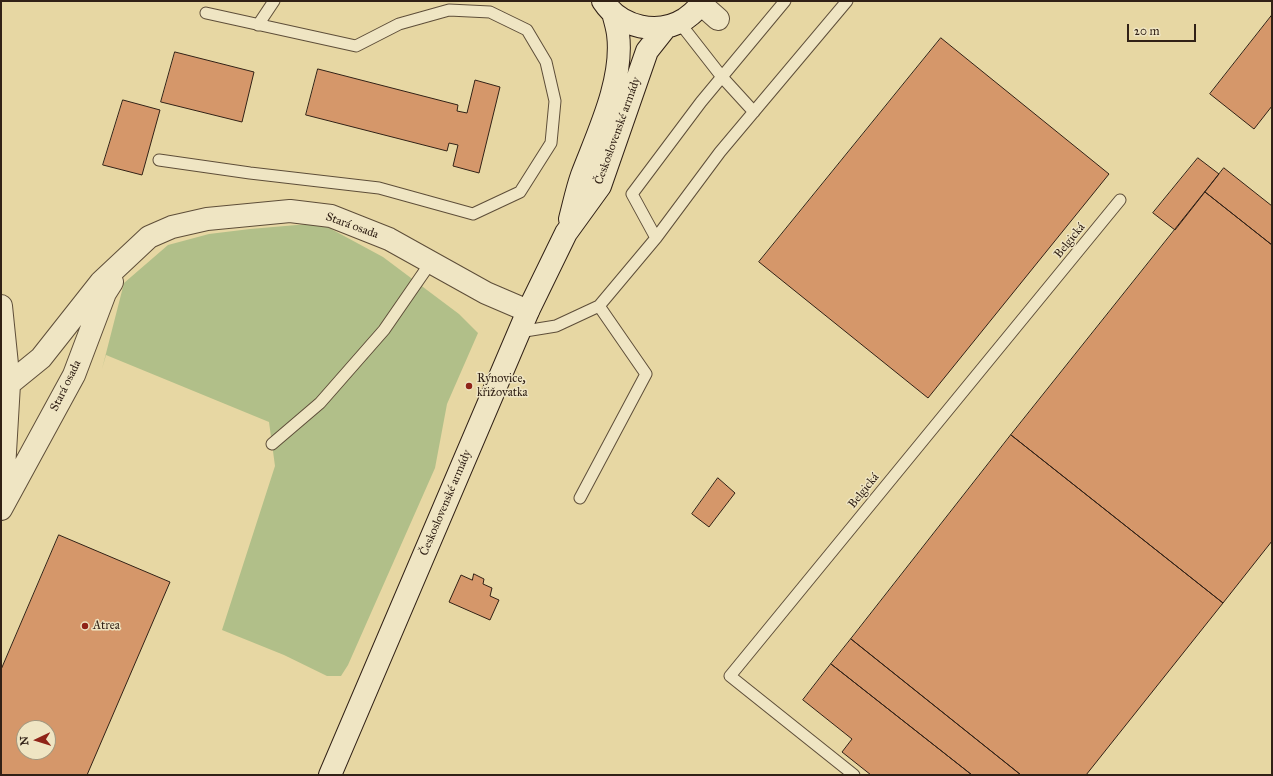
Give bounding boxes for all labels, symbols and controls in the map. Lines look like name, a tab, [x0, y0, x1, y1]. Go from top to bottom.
scale bar	[1129, 16, 1198, 42]
text: 20 m	[1134, 24, 1160, 38]
street label: Československé armády	[592, 75, 644, 187]
street label: Stará osada	[324, 210, 380, 242]
street label: Belgická	[1052, 221, 1088, 261]
street label: Stará osada	[47, 358, 85, 414]
place label: Rýnovice, křižovatka	[477, 372, 528, 400]
marker: Rýnovice, křižovatka	[464, 381, 474, 391]
street label: Československé armády	[417, 448, 475, 558]
street label: Belgická	[846, 471, 882, 511]
place label: Atrea	[93, 619, 120, 633]
marker: Atrea	[80, 621, 90, 631]
north arrow	[16, 720, 56, 760]
text: N	[18, 736, 31, 746]

